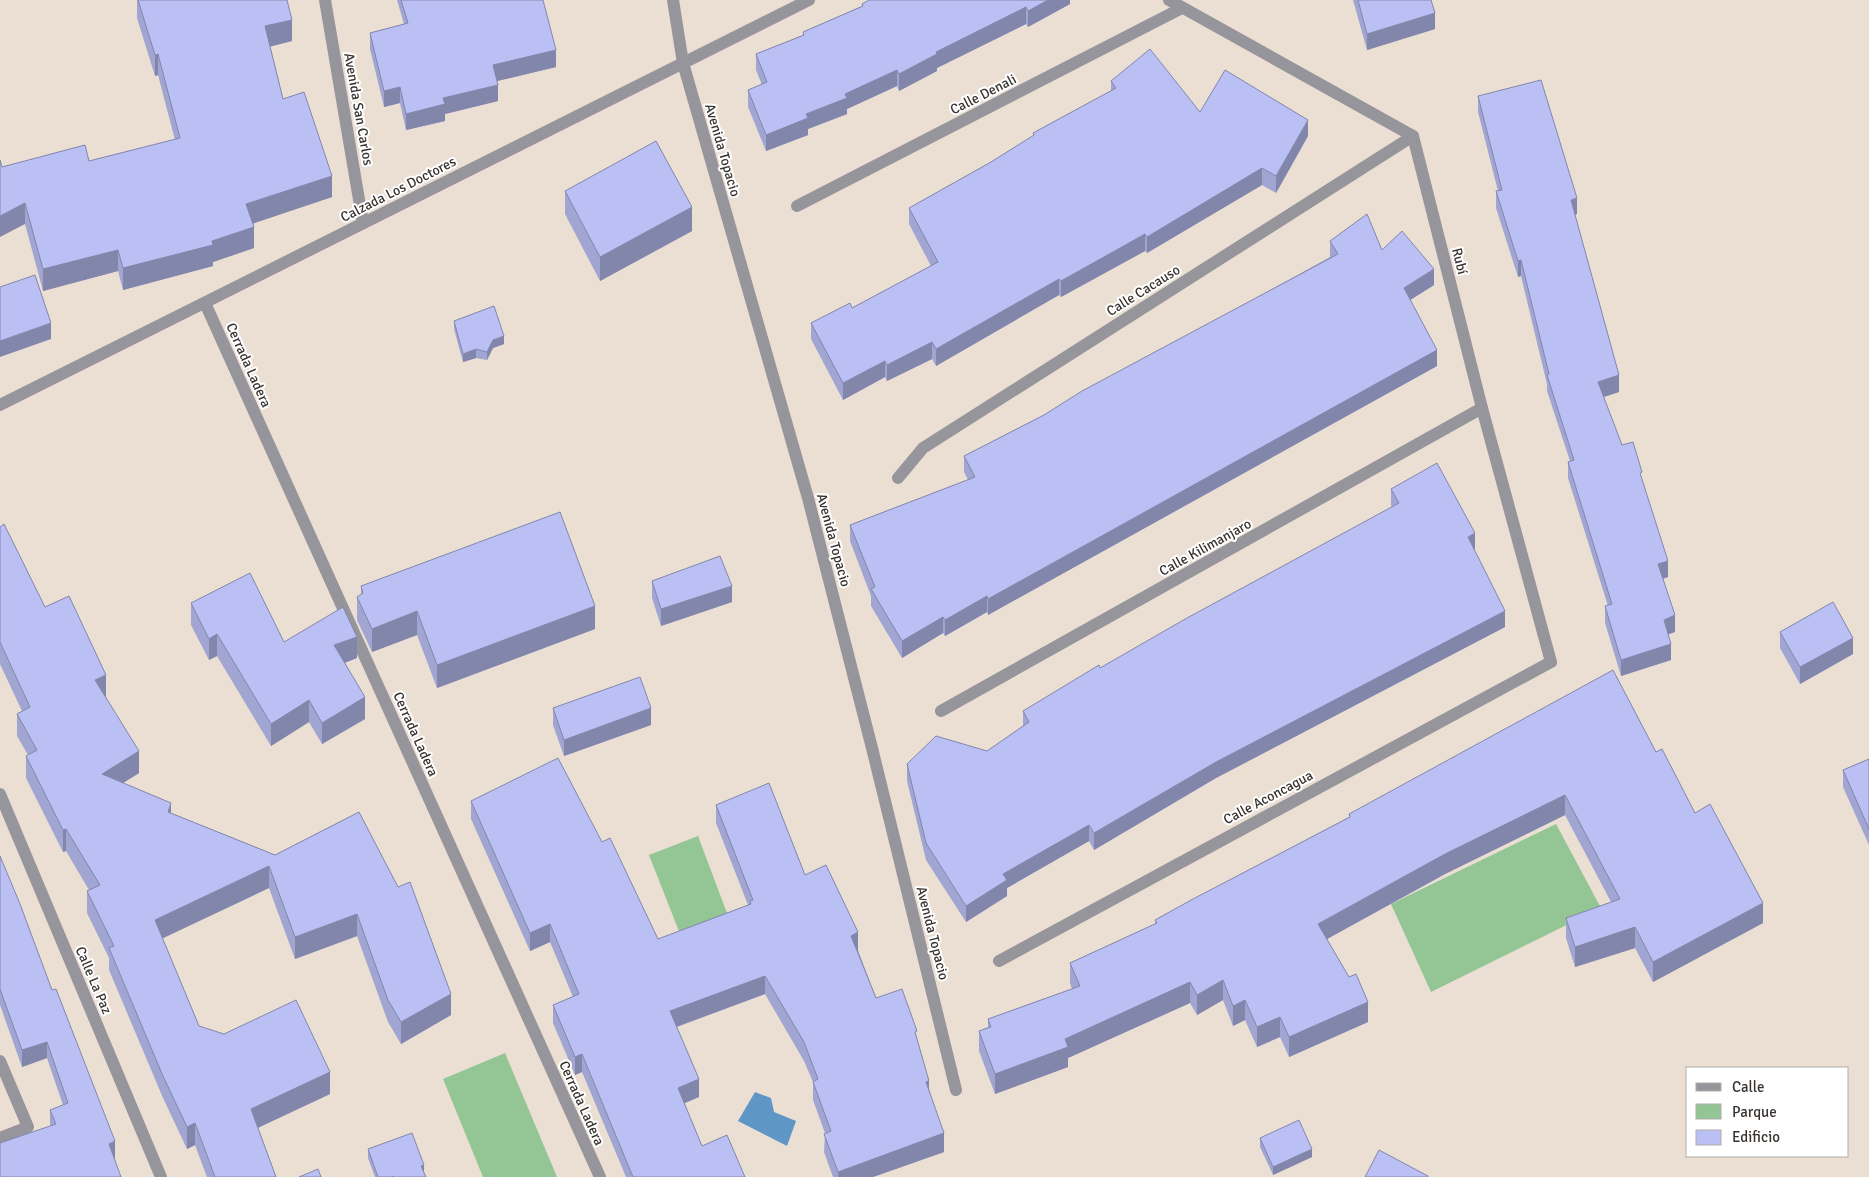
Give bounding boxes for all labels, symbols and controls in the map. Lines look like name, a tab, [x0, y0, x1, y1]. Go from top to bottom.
street label: Avenida San Carlos	[340, 51, 377, 167]
street label: Calle Denali	[947, 70, 1019, 118]
street label: Avenida Topacio	[701, 102, 744, 199]
street label: Calzada Los Doctores	[338, 153, 459, 226]
street label: Rubí	[1448, 246, 1471, 276]
street label: Calle Cacauso	[1103, 261, 1183, 320]
street label: Cerrada Ladera	[222, 320, 275, 410]
street label: Avenida Topacio	[813, 492, 854, 589]
street label: Calle Kilimanjaro	[1156, 515, 1254, 580]
street label: Cerrada Ladera	[389, 689, 442, 779]
street label: Calle Aconcagua	[1220, 767, 1316, 828]
street label: Avenida Topacio	[913, 885, 952, 982]
street label: Calle La Paz	[72, 944, 115, 1017]
street label: Cerrada Ladera	[555, 1058, 608, 1148]
legend	[1686, 1067, 1849, 1157]
text: Calle	[1732, 1078, 1765, 1096]
text: Parque	[1732, 1103, 1777, 1121]
text: Edificio	[1732, 1128, 1780, 1146]

